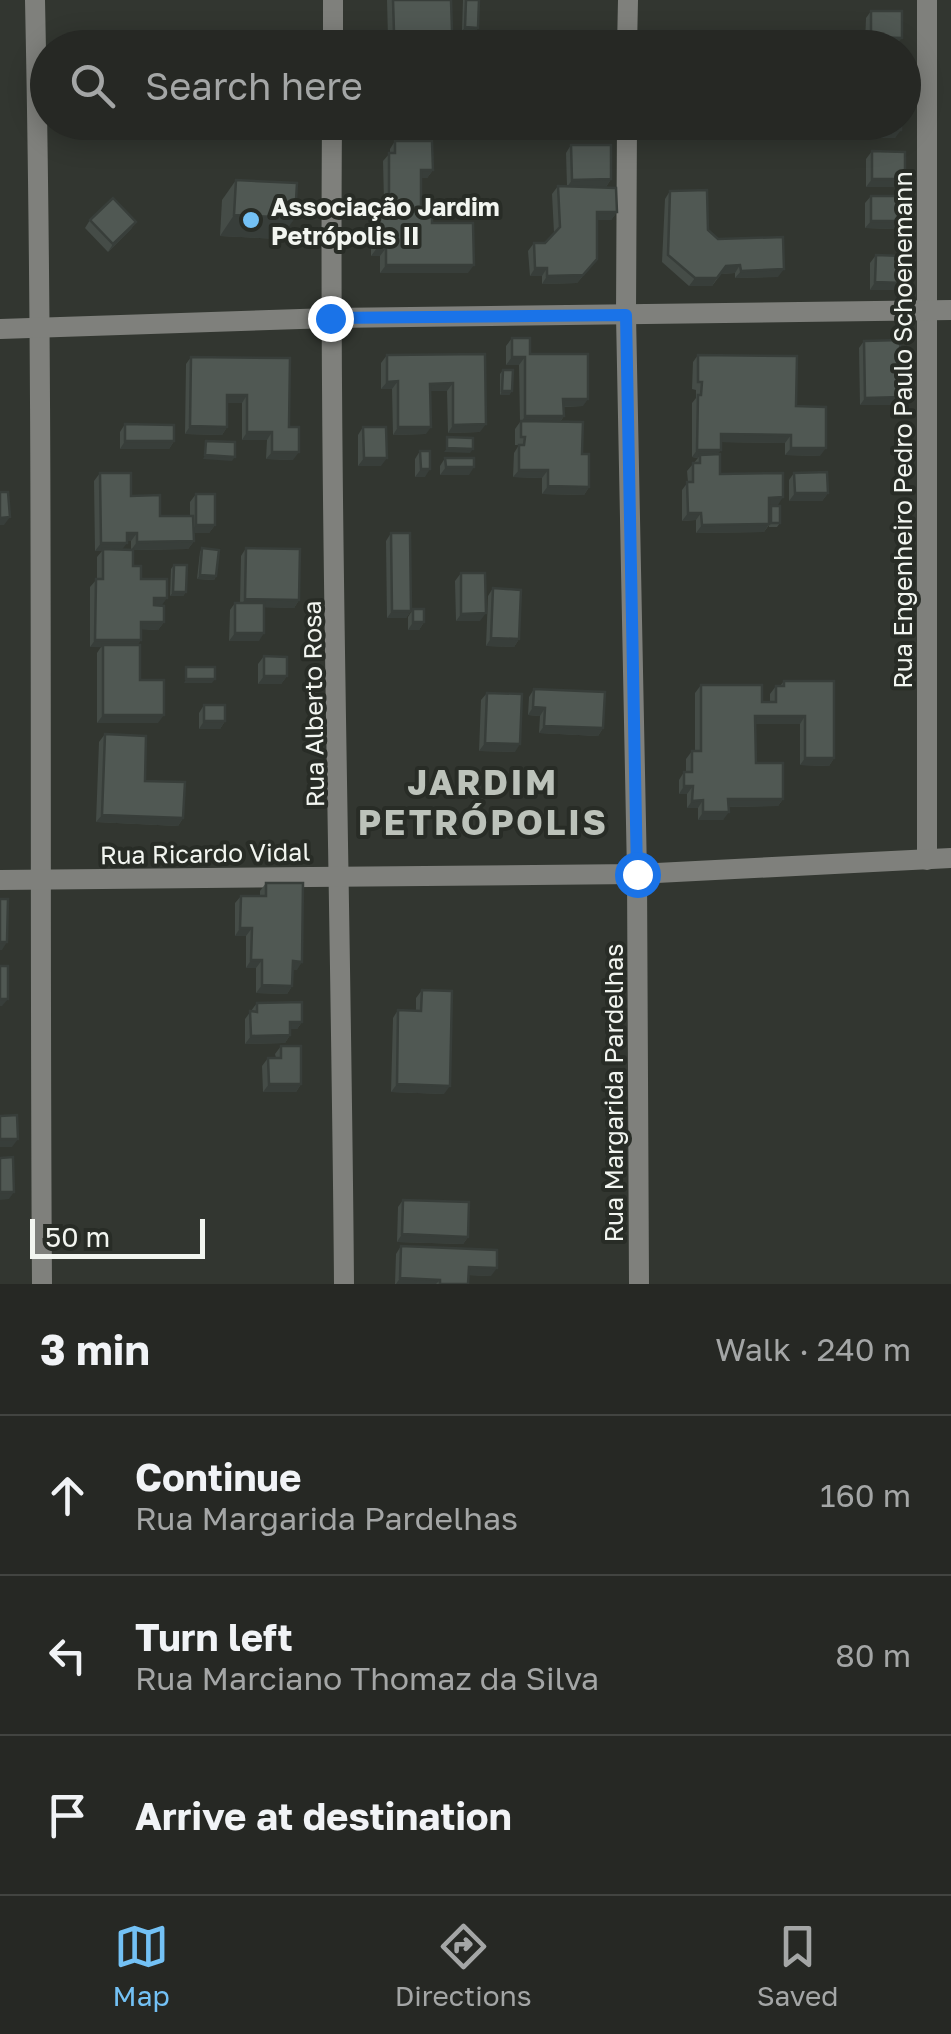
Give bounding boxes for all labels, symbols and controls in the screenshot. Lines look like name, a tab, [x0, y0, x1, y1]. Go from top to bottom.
search box	[30, 30, 921, 140]
icon: search	[65, 58, 120, 113]
text: Search here	[145, 63, 363, 108]
street label: Rua Engenheiro Pedro Paulo Schoenemann	[887, 171, 918, 689]
place label: Associação Jardim Petrópolis II	[271, 191, 500, 251]
marker: Associação Jardim Petrópolis II	[240, 209, 262, 231]
route end	[308, 296, 354, 342]
street label: Rua Alberto Rosa	[296, 600, 330, 808]
district label: JARDIM PETRÓPOLIS	[358, 761, 608, 843]
street label: Rua Ricardo Vidal	[99, 836, 311, 870]
route start	[615, 852, 661, 898]
street label: Rua Margarida Pardelhas	[598, 943, 629, 1243]
scale bar	[30, 1214, 205, 1258]
text: 50 m	[45, 1220, 110, 1253]
text: 3 min	[40, 1324, 150, 1374]
text: Walk · 240 m	[715, 1330, 911, 1368]
text: Continue	[135, 1454, 301, 1499]
icon: ahead	[40, 1468, 95, 1523]
text: 160 m	[820, 1476, 911, 1514]
text: Rua Margarida Pardelhas	[135, 1499, 518, 1537]
text: Turn left	[135, 1614, 293, 1659]
icon: left	[40, 1628, 95, 1683]
text: 80 m	[835, 1636, 911, 1674]
text: Rua Marciano Thomaz da Silva	[135, 1659, 599, 1697]
icon: arrive	[40, 1788, 95, 1843]
text: Arrive at destination	[135, 1793, 512, 1838]
tab: Map	[113, 1919, 170, 2012]
tab: Directions	[395, 1919, 532, 2012]
tab: Saved	[757, 1919, 838, 2012]

